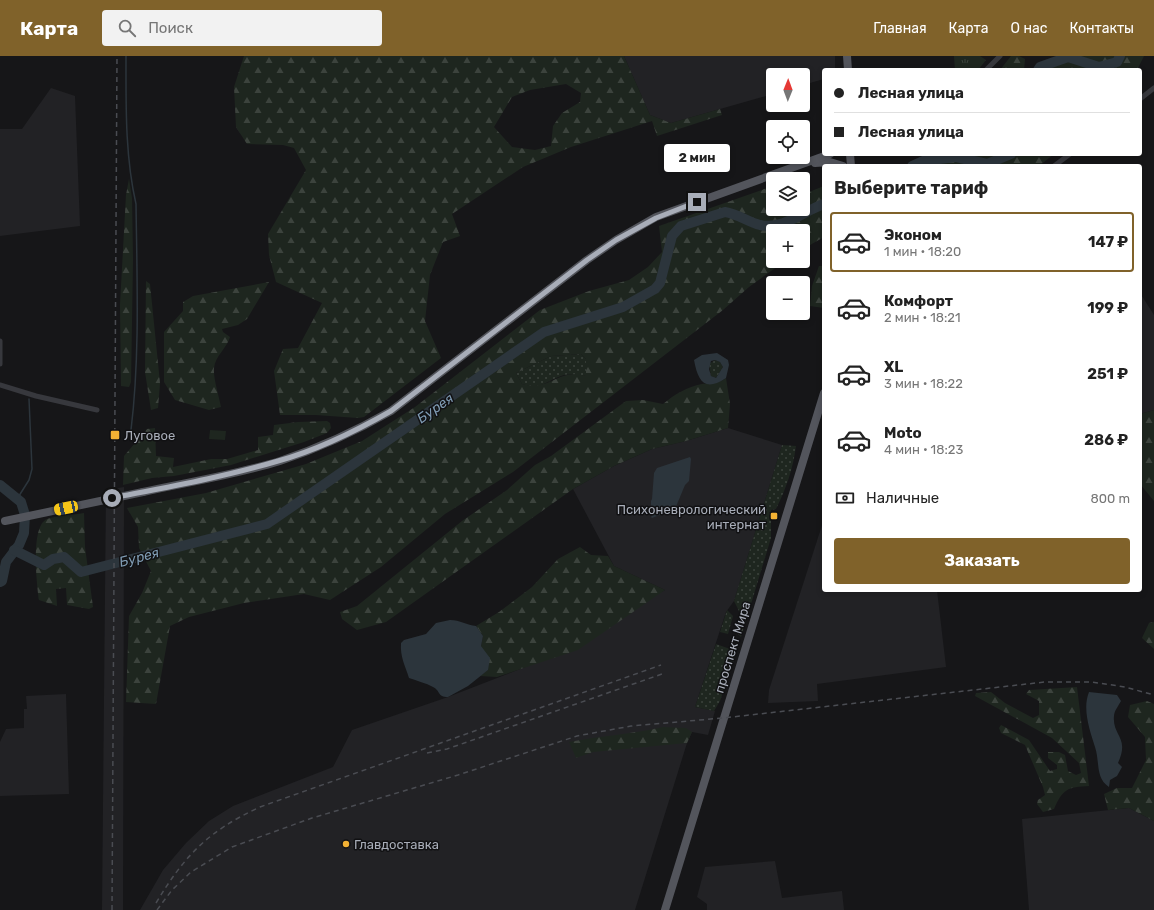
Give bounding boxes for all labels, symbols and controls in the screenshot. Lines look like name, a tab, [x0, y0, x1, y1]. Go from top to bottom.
search box	[102, 10, 382, 46]
text: Карта	[20, 17, 78, 40]
icon: search	[116, 17, 138, 39]
text: Поиск	[148, 19, 193, 37]
text: Главная	[873, 20, 927, 37]
text: Карта	[949, 20, 989, 37]
text: О нас	[1011, 20, 1047, 37]
text: Контакты	[1069, 20, 1134, 37]
north arrow	[766, 68, 810, 112]
map controls	[766, 68, 810, 320]
text: Лесная улица	[858, 84, 964, 102]
button: locate	[766, 120, 810, 164]
text: Лесная улица	[858, 123, 964, 141]
callout: 2 мин	[664, 144, 730, 172]
text: 2 мин	[678, 150, 716, 165]
button: layers	[766, 172, 810, 216]
text: Выберите тариф	[834, 177, 988, 199]
route end	[688, 193, 706, 211]
button: +	[766, 224, 810, 268]
icon: car	[836, 224, 872, 260]
text: Эконом	[884, 226, 942, 244]
text: 147 ₽	[1088, 233, 1128, 251]
text: 1 мин · 18:20	[884, 244, 961, 259]
button: −	[766, 276, 810, 320]
icon: car	[836, 290, 872, 326]
text: Комфорт	[884, 292, 953, 310]
text: 199 ₽	[1087, 299, 1128, 317]
text: 2 мин · 18:21	[884, 310, 961, 325]
icon: car	[836, 356, 872, 392]
text: XL	[884, 358, 903, 376]
text: 251 ₽	[1087, 365, 1128, 383]
text: 3 мин · 18:22	[884, 376, 963, 391]
water label: Бурея	[414, 390, 457, 427]
icon: car	[836, 422, 872, 458]
text: Moto	[884, 424, 922, 442]
place label: Луговое	[124, 428, 175, 443]
marker: Луговое	[109, 429, 121, 441]
text: 286 ₽	[1084, 431, 1128, 449]
text: 4 мин · 18:23	[884, 442, 963, 457]
icon: cash	[834, 487, 856, 509]
route start	[103, 489, 121, 507]
text: Наличные	[866, 489, 939, 507]
text: 800 m	[1090, 491, 1130, 506]
car	[53, 500, 79, 516]
place label: Психоневрологический интернат	[617, 502, 766, 532]
marker: Психоневрологический интернат	[769, 511, 779, 521]
button: Заказать	[834, 538, 1130, 584]
water label: Бурея	[117, 544, 161, 571]
street label: проспект Мира	[711, 600, 754, 695]
place label: Главдоставка	[354, 837, 439, 852]
marker: Главдоставка	[341, 839, 351, 849]

